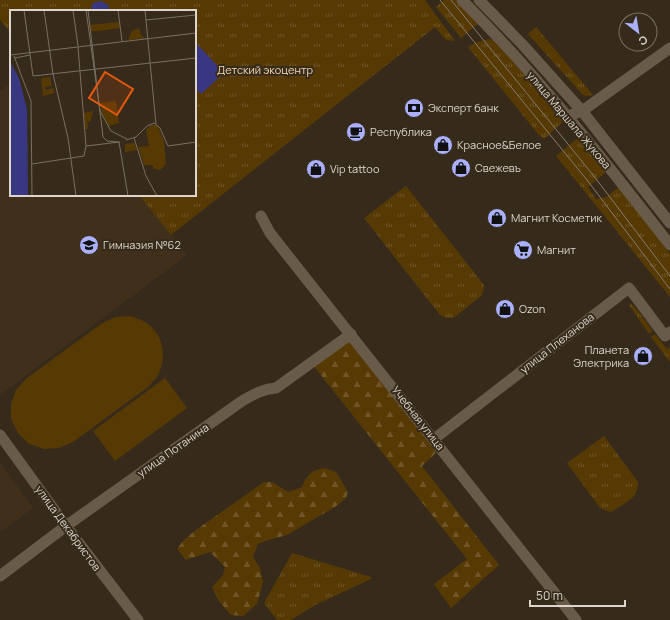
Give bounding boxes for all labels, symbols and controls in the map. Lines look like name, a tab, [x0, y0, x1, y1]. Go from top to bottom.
inset map	[10, 10, 196, 196]
north arrow	[618, 12, 658, 52]
text: С	[636, 32, 651, 50]
park label: Детский экоцентр	[217, 62, 313, 77]
street label: улица Маршала Жукова	[524, 68, 615, 172]
bank icon: Эксперт банк	[403, 97, 425, 119]
place label: Эксперт банк	[428, 100, 499, 115]
cafe icon: Республика	[345, 121, 367, 143]
place label: Республика	[370, 124, 432, 139]
shop icon: Красное&Белое	[432, 134, 454, 156]
place label: Красное&Белое	[457, 137, 542, 152]
shop icon: Свежевъ	[450, 157, 472, 179]
shop icon: Vip tattoo	[305, 158, 327, 180]
place label: Свежевъ	[475, 160, 521, 175]
place label: Vip tattoo	[330, 161, 380, 176]
shop icon: Магнит Косметик	[486, 207, 508, 229]
place label: Магнит Косметик	[511, 210, 602, 225]
school or university icon: Гимназия №62	[78, 234, 100, 256]
place label: Гимназия №62	[103, 237, 181, 252]
supermarket icon: Магнит	[512, 239, 534, 261]
place label: Магнит	[537, 242, 576, 257]
shop icon: Ozon	[494, 298, 516, 320]
place label: Ozon	[519, 301, 545, 316]
street label: улица Плеханова	[517, 309, 597, 376]
place label: Планета Электрика	[573, 342, 629, 370]
shop icon: Планета Электрика	[632, 345, 654, 367]
street label: Учебная улица	[389, 383, 448, 453]
street label: улица Потанина	[134, 419, 211, 480]
street label: улица Декабристов	[32, 482, 105, 574]
scale bar	[530, 582, 625, 608]
text: 50 m	[536, 587, 563, 604]

